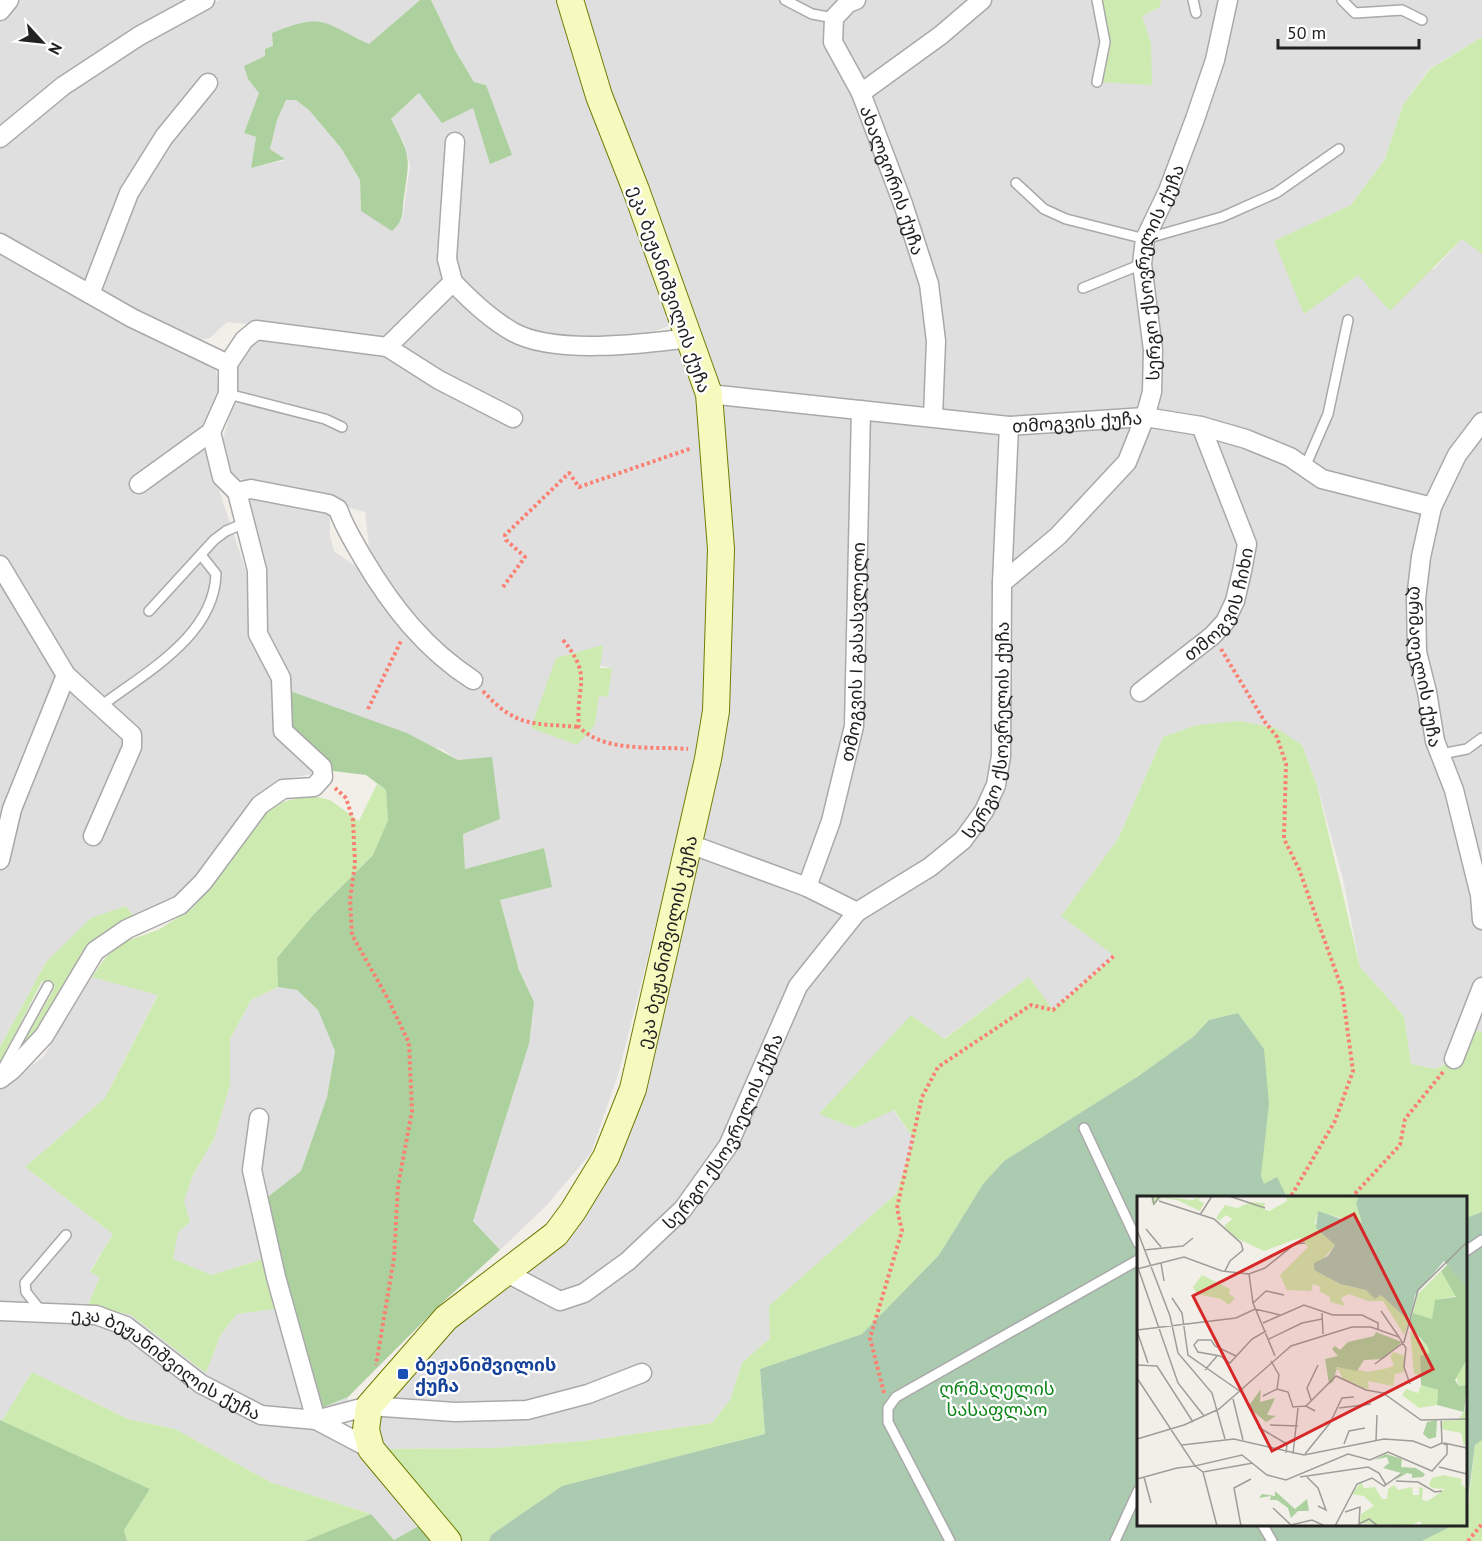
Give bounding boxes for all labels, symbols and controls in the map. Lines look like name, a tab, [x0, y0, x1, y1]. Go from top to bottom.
north arrow	[12, 12, 72, 72]
scale bar	[1278, 12, 1419, 50]
text: 50 m	[1287, 21, 1326, 44]
text: N	[44, 40, 67, 58]
street label: ახალგორის ქუჩა	[855, 102, 930, 258]
street label: სერგო ქსოვრელის ქუჩა	[1130, 161, 1189, 381]
street label: ეკა ბეჟანიშვილის ქუჩა	[624, 182, 716, 396]
street label: თმოგვის ქუჩა	[1011, 406, 1143, 437]
street label: თმოგვის I გასასვლელი	[834, 542, 870, 764]
street label: თმოგვის ჩიხი	[1178, 545, 1258, 666]
street label: ღრმაღელის ქუჩა	[1404, 585, 1448, 750]
street label: სერგო ქსოვრელის ქუჩა	[956, 621, 1013, 843]
street label: ეკა ბეჟანიშვილის ქუჩა	[631, 833, 702, 1051]
street label: სერგო ქსოვრელის ქუჩა	[658, 1030, 787, 1234]
inset map	[1137, 1196, 1467, 1526]
street label: ეკა ბეჟანიშვილის ქუჩა	[70, 1302, 265, 1425]
place label: ბეჟანიშვილის ქუჩა	[415, 1353, 556, 1397]
marker: ბეჟანიშვილის ქუჩა	[396, 1367, 410, 1381]
park label: ღრმაღელის სასაფლაო	[939, 1377, 1055, 1421]

